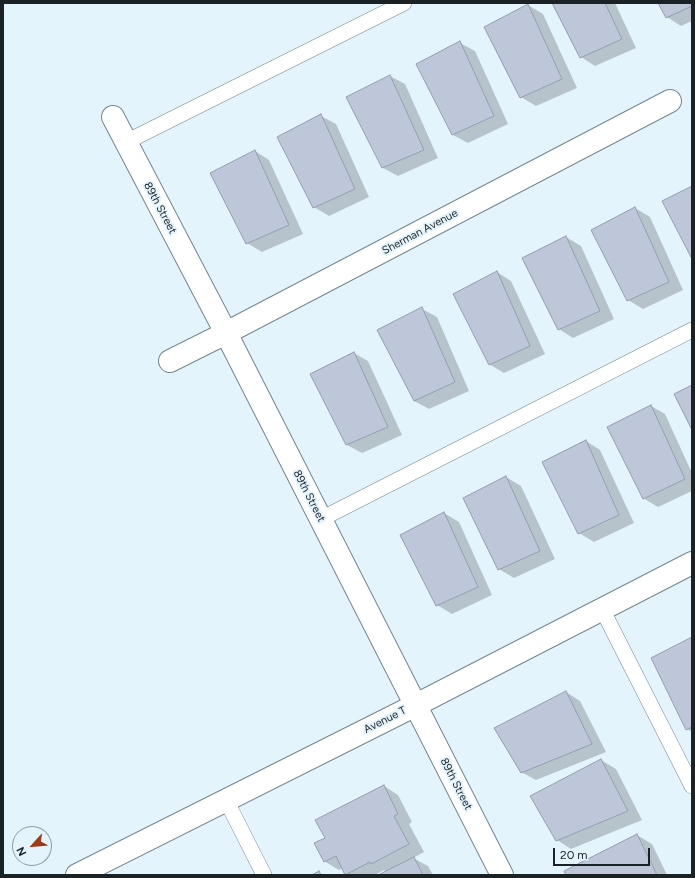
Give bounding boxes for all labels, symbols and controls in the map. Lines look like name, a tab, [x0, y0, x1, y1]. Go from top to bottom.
street label: 89th Street	[141, 180, 179, 236]
street label: Sherman Avenue	[380, 207, 460, 257]
street label: 89th Street	[290, 468, 328, 524]
street label: Avenue T	[362, 704, 408, 736]
street label: 89th Street	[437, 756, 475, 812]
north arrow	[12, 826, 52, 866]
scale bar	[555, 840, 652, 866]
text: N	[14, 844, 29, 858]
text: 20 m	[560, 848, 588, 862]

